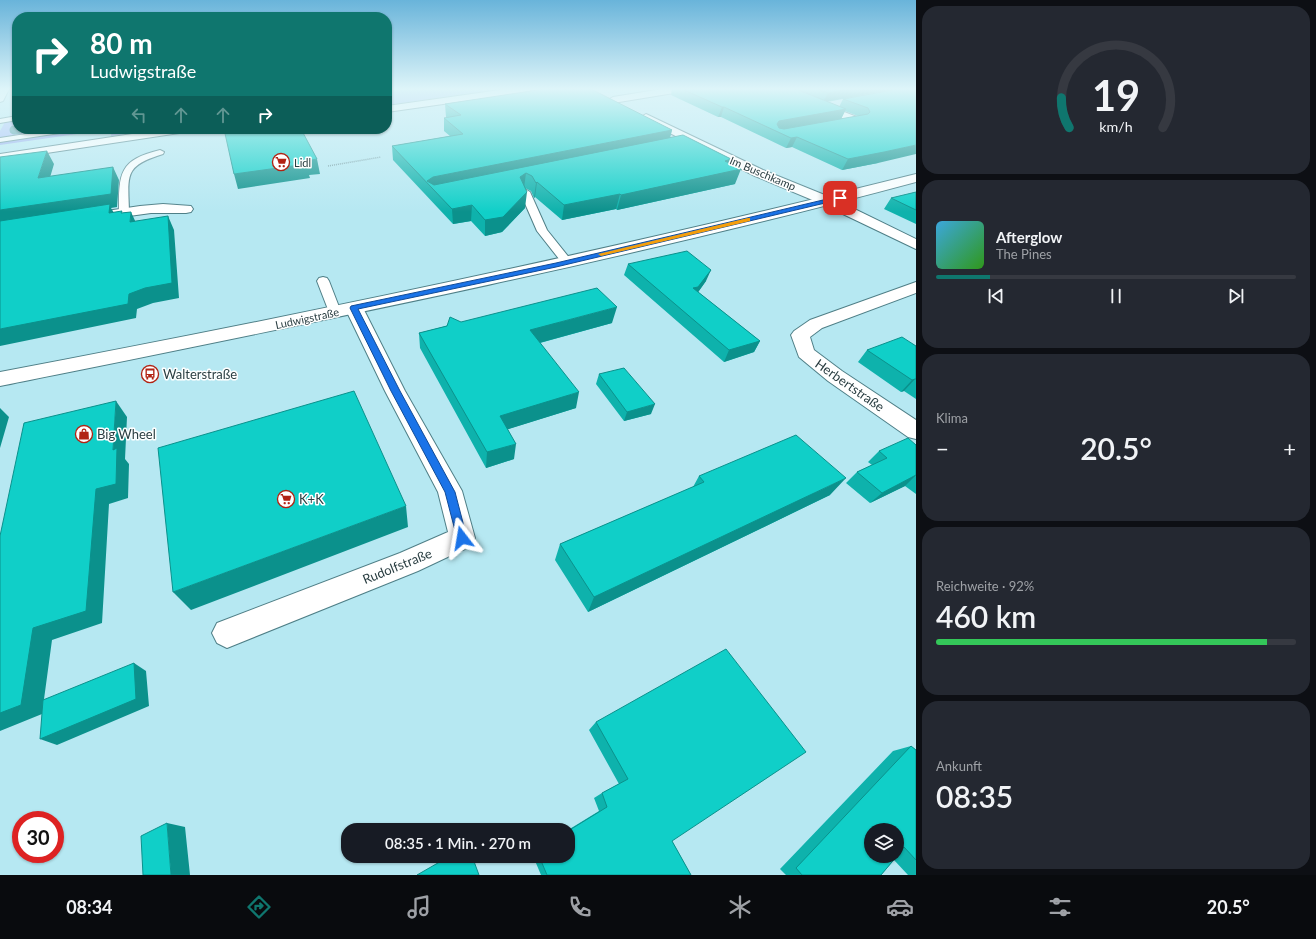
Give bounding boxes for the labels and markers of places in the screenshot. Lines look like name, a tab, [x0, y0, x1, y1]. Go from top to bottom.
supermarket icon: Lidl	[271, 152, 291, 172]
place label: Lidl	[294, 156, 311, 169]
pin	[823, 181, 857, 215]
bus stop icon: Walterstraße	[140, 364, 160, 384]
place label: Walterstraße	[163, 366, 237, 382]
shop icon: Big Wheel	[74, 424, 94, 444]
place label: Big Wheel	[97, 426, 156, 442]
supermarket icon: K+K	[276, 489, 296, 509]
place label: K+K	[299, 491, 324, 507]

